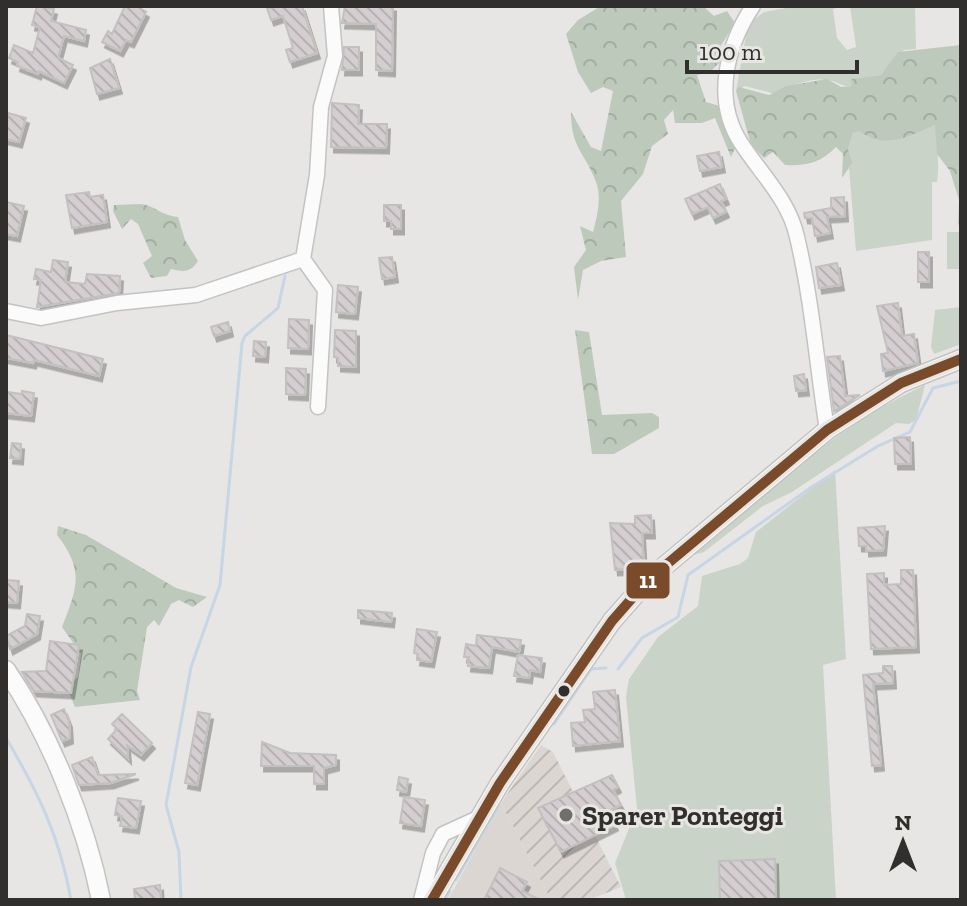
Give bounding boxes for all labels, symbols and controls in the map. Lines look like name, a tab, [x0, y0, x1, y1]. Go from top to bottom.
scale bar	[687, 24, 857, 74]
text: 100 m	[699, 37, 762, 66]
line badge: 11	[625, 561, 671, 600]
text: 11	[639, 567, 657, 594]
unlabelled marker	[556, 683, 572, 699]
place label: Sparer Ponteggi	[582, 799, 783, 832]
north arrow	[863, 802, 943, 882]
marker: Sparer Ponteggi	[557, 806, 575, 824]
text: N	[895, 809, 912, 836]

